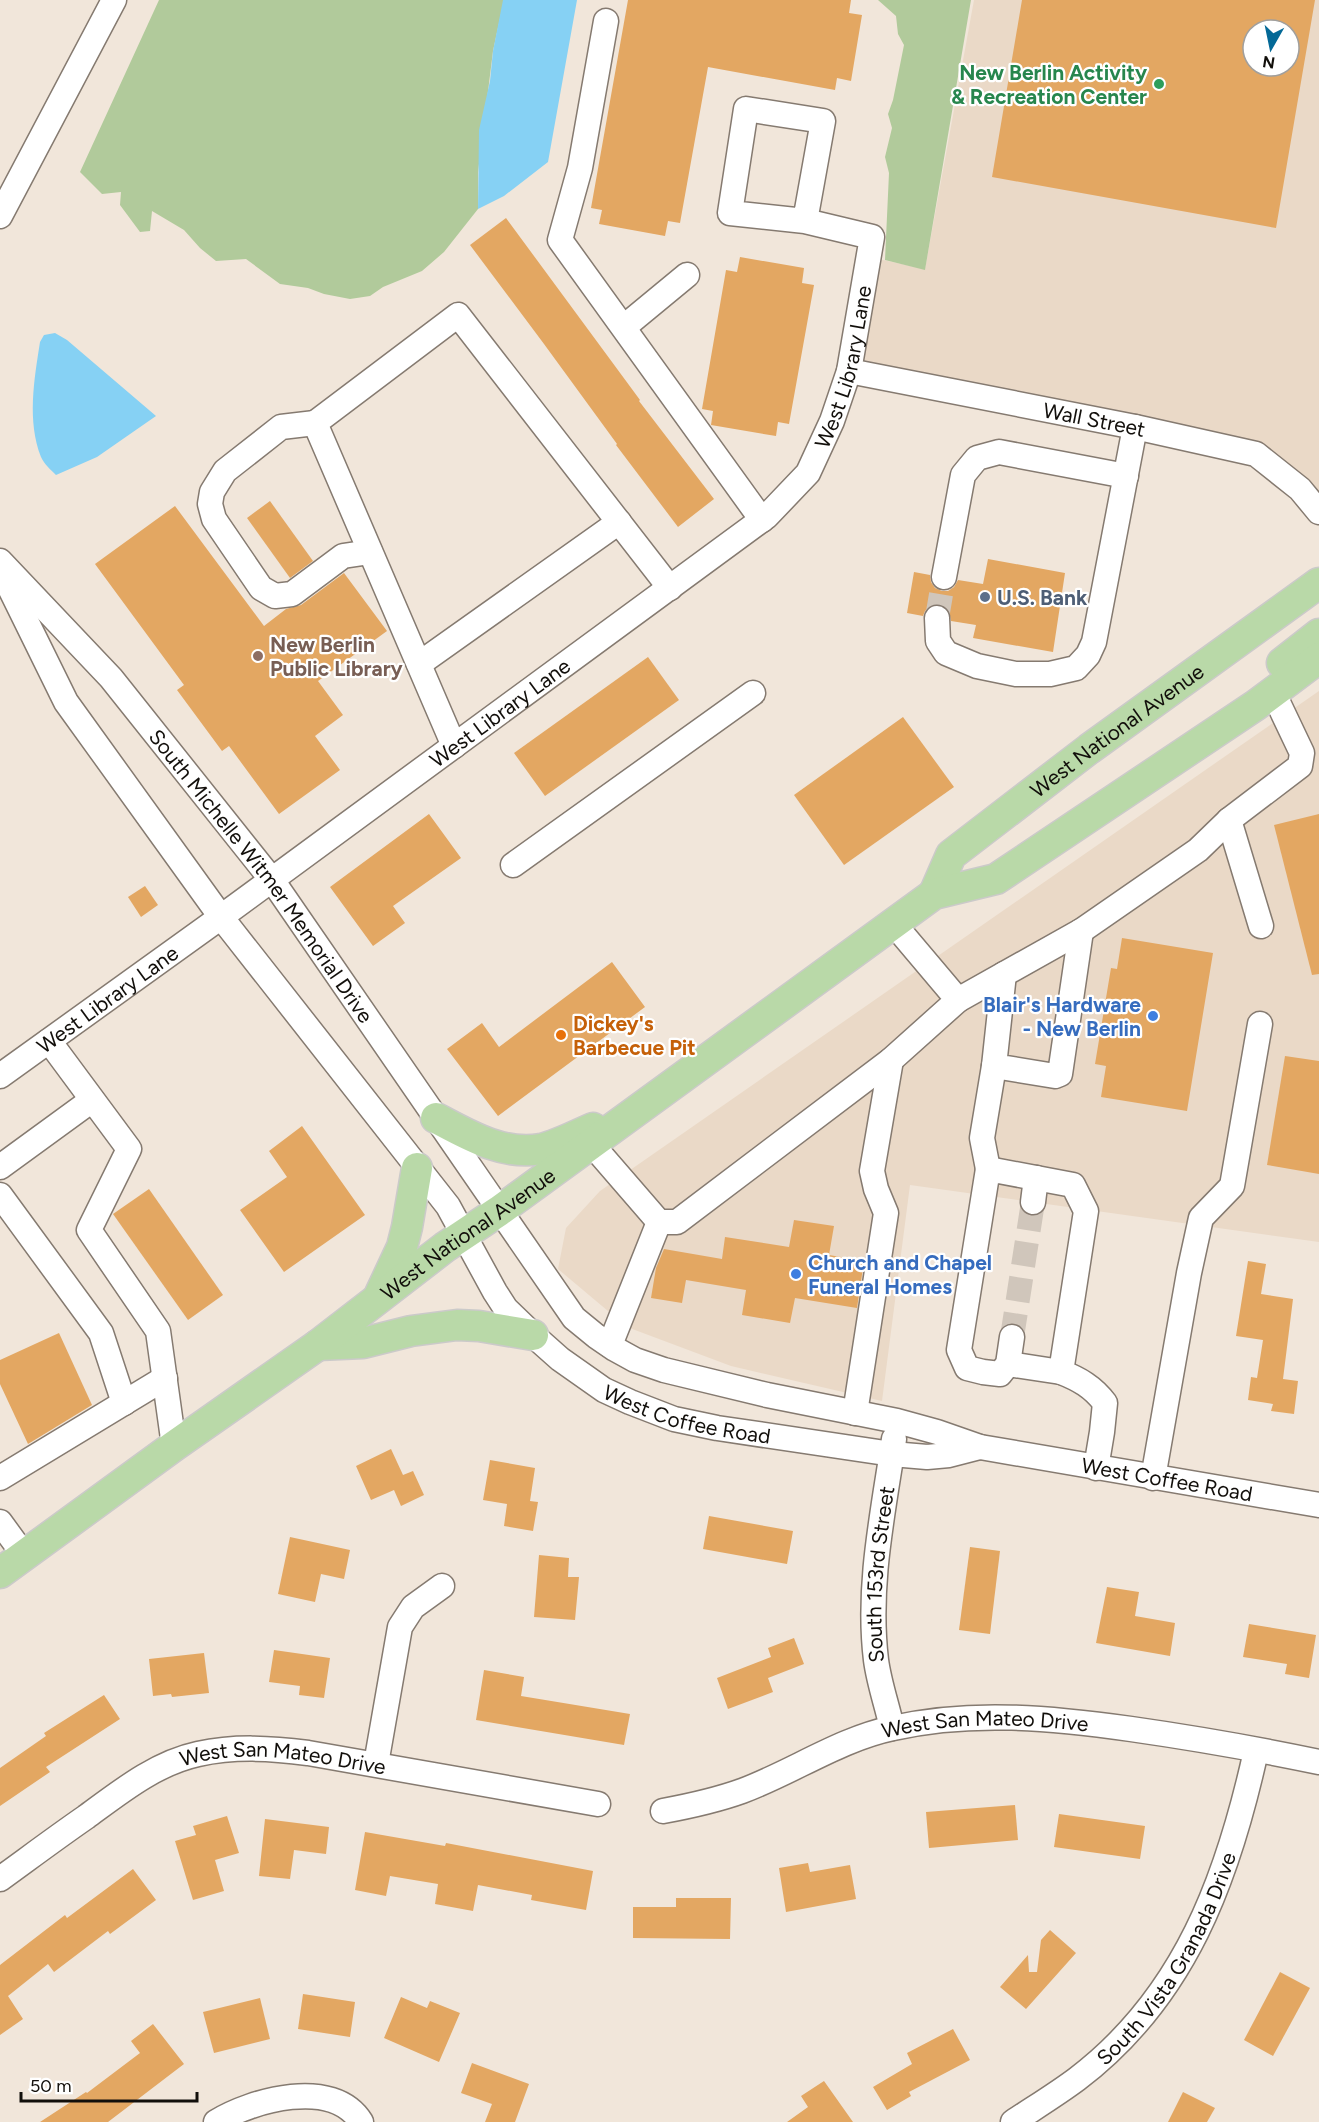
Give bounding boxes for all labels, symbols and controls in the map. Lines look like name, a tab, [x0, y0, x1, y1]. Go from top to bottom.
north arrow	[1241, 18, 1301, 78]
text: N	[1261, 52, 1276, 73]
place label: New Berlin Activity & Recreation Center	[951, 60, 1148, 109]
marker: New Berlin Activity & Recreation Center	[1152, 77, 1166, 91]
street label: West Library Lane	[809, 283, 876, 452]
street label: Wall Street	[1041, 397, 1148, 441]
place label: U.S. Bank	[997, 585, 1088, 610]
marker: U.S. Bank	[978, 590, 992, 604]
place label: New Berlin Public Library	[270, 632, 404, 681]
marker: New Berlin Public Library	[251, 649, 265, 663]
street label: West Library Lane	[425, 653, 575, 772]
street label: West National Avenue	[1025, 658, 1208, 802]
street label: South Michelle Witmer Memorial Drive	[144, 724, 379, 1027]
street label: West Library Lane	[32, 940, 183, 1058]
place label: Blair's Hardware - New Berlin	[983, 992, 1141, 1041]
marker: Blair's Hardware - New Berlin	[1146, 1009, 1160, 1023]
place label: Dickey's Barbecue Pit	[573, 1011, 696, 1060]
marker: Dickey's Barbecue Pit	[554, 1028, 568, 1042]
street label: West National Avenue	[375, 1162, 560, 1305]
place label: Church and Chapel Funeral Homes	[808, 1250, 992, 1299]
marker: Church and Chapel Funeral Homes	[789, 1267, 803, 1281]
street label: West Coffee Road	[600, 1379, 772, 1448]
street label: West Coffee Road	[1080, 1452, 1255, 1506]
street label: South 153rd Street	[861, 1484, 899, 1664]
street label: West San Mateo Drive	[879, 1705, 1090, 1743]
street label: West San Mateo Drive	[177, 1736, 388, 1779]
street label: South Vista Granada Drive	[1091, 1849, 1241, 2070]
scale bar	[21, 2065, 196, 2103]
text: 50 m	[30, 2075, 72, 2097]

